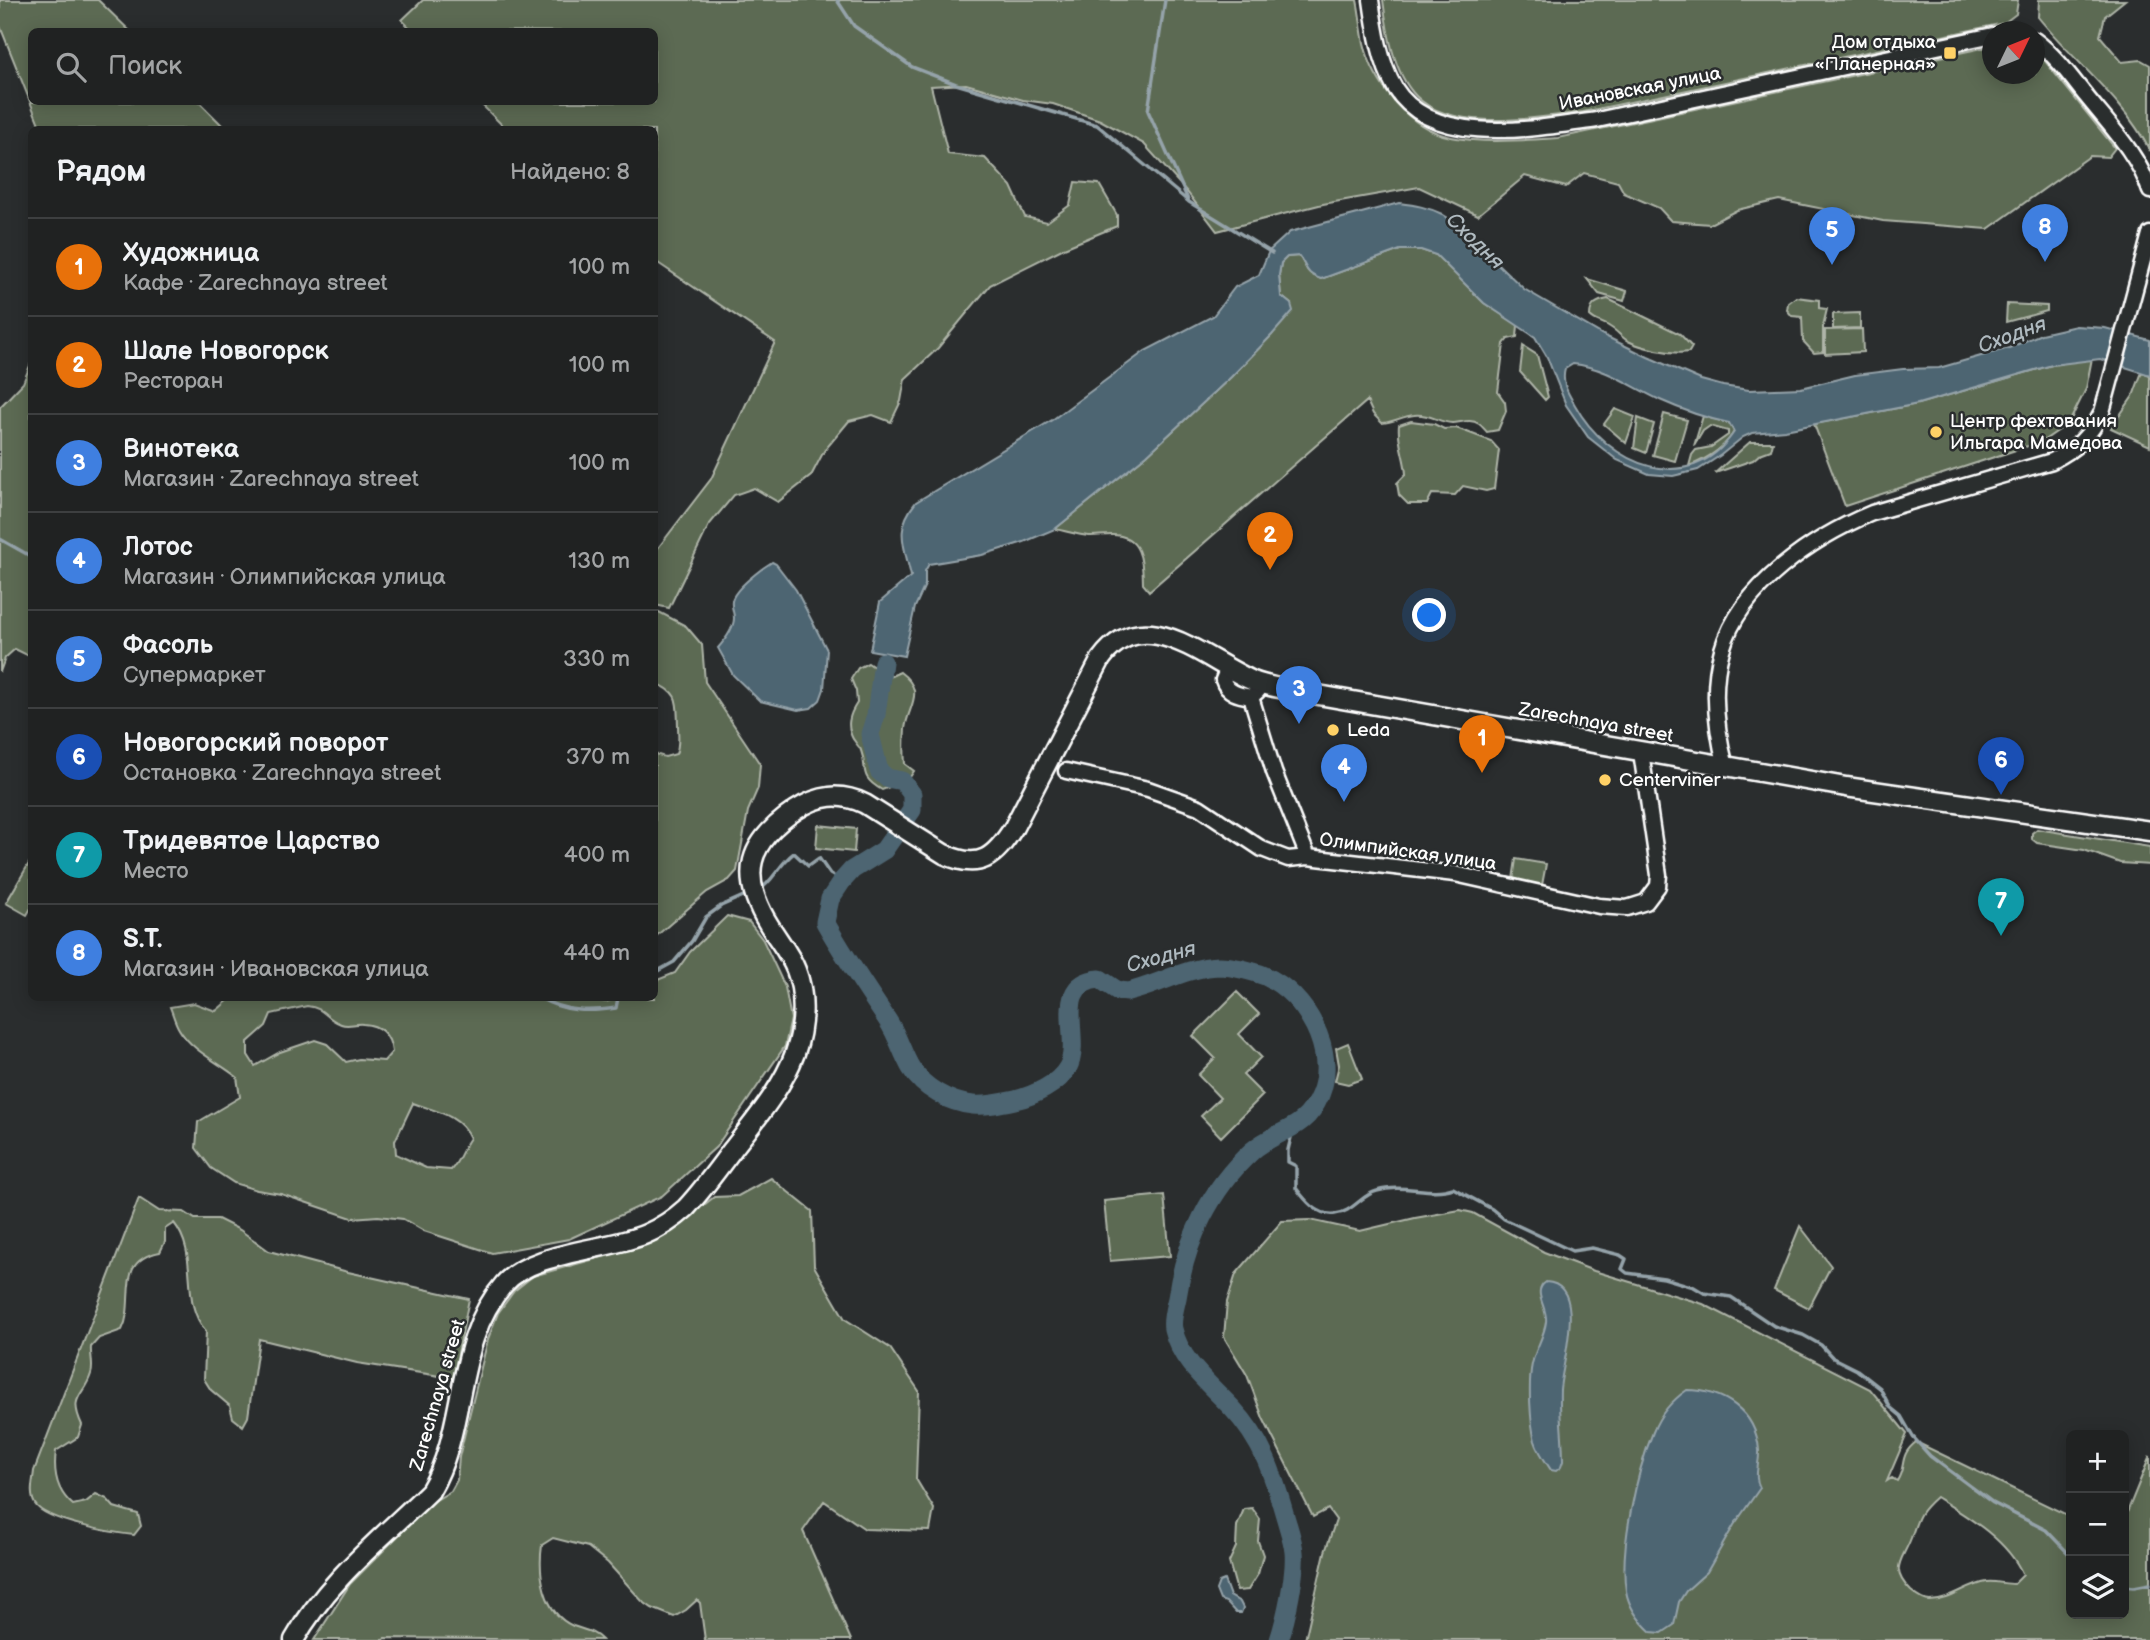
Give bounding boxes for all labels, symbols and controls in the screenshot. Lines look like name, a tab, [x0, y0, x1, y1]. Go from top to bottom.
north arrow	[1982, 21, 2045, 84]
search box	[28, 28, 658, 105]
place label: Дом отдыха «Планерная»	[1815, 31, 1936, 76]
marker: Дом отдыха «Планерная»	[1942, 45, 1958, 61]
icon: search	[52, 48, 90, 86]
text: Поиск	[108, 51, 182, 82]
street label: Ивановская улица	[1557, 62, 1723, 116]
text: Рядом	[56, 154, 146, 190]
text: Найдено: 8	[510, 158, 630, 186]
pin: 8	[2022, 204, 2068, 262]
water label: Сходня	[1441, 207, 1509, 275]
pin: 5	[1809, 207, 1855, 265]
text: Художница	[123, 238, 259, 269]
text: 1	[74, 253, 84, 281]
text: 100 m	[569, 253, 630, 281]
text: Кафе · Zarechnaya street	[123, 269, 388, 297]
water label: Сходня	[1974, 311, 2050, 359]
text: Шале Новогорск	[123, 336, 329, 367]
text: 2	[72, 351, 86, 379]
text: 100 m	[569, 351, 630, 379]
text: Ресторан	[123, 367, 223, 395]
place label: Центр фехтования Ильгара Мамедова	[1950, 410, 2122, 455]
marker: Центр фехтования Ильгара Мамедова	[1928, 424, 1944, 440]
text: Винотека	[123, 434, 239, 465]
text: 3	[72, 449, 86, 477]
text: 100 m	[569, 449, 630, 477]
text: Магазин · Zarechnaya street	[123, 465, 419, 493]
pin: 2	[1247, 512, 1293, 570]
text: Лотос	[123, 532, 193, 563]
text: 4	[72, 547, 86, 575]
text: 130 m	[568, 547, 630, 575]
text: Магазин · Олимпийская улица	[123, 563, 446, 591]
your location	[1412, 598, 1446, 632]
text: Фасоль	[123, 630, 213, 661]
text: 5	[72, 645, 86, 673]
text: 330 m	[563, 645, 630, 673]
text: Супермаркет	[123, 661, 266, 689]
pin: 3	[1276, 666, 1322, 724]
street label: Zarechnaya street	[1516, 698, 1675, 748]
pin: 1	[1459, 715, 1505, 773]
place label: Leda	[1347, 719, 1390, 742]
marker: Leda	[1325, 722, 1341, 738]
text: Новогорский поворот	[123, 728, 388, 759]
pin: 6	[1978, 737, 2024, 795]
text: 6	[72, 743, 86, 771]
text: 370 m	[566, 743, 630, 771]
pin: 4	[1321, 744, 1367, 802]
text: Остановка · Zarechnaya street	[123, 759, 441, 787]
place label: Centerviner	[1619, 769, 1721, 792]
marker: Centerviner	[1597, 772, 1613, 788]
text: Тридевятое Царство	[123, 826, 380, 857]
street label: Олимпийская улица	[1318, 828, 1498, 876]
text: 7	[73, 841, 85, 869]
text: 400 m	[564, 841, 630, 869]
text: Место	[123, 857, 189, 885]
pin: 7	[1978, 878, 2024, 936]
text: S.T.	[123, 924, 162, 955]
water label: Сходня	[1123, 936, 1199, 978]
text: 8	[72, 939, 86, 967]
text: 440 m	[563, 939, 630, 967]
text: Магазин · Ивановская улица	[123, 955, 429, 983]
street label: Zarechnaya street	[405, 1317, 471, 1474]
map controls	[2066, 1430, 2129, 1619]
button: +	[2066, 1430, 2129, 1493]
button: −	[2066, 1493, 2129, 1556]
button: layers	[2066, 1556, 2129, 1619]

